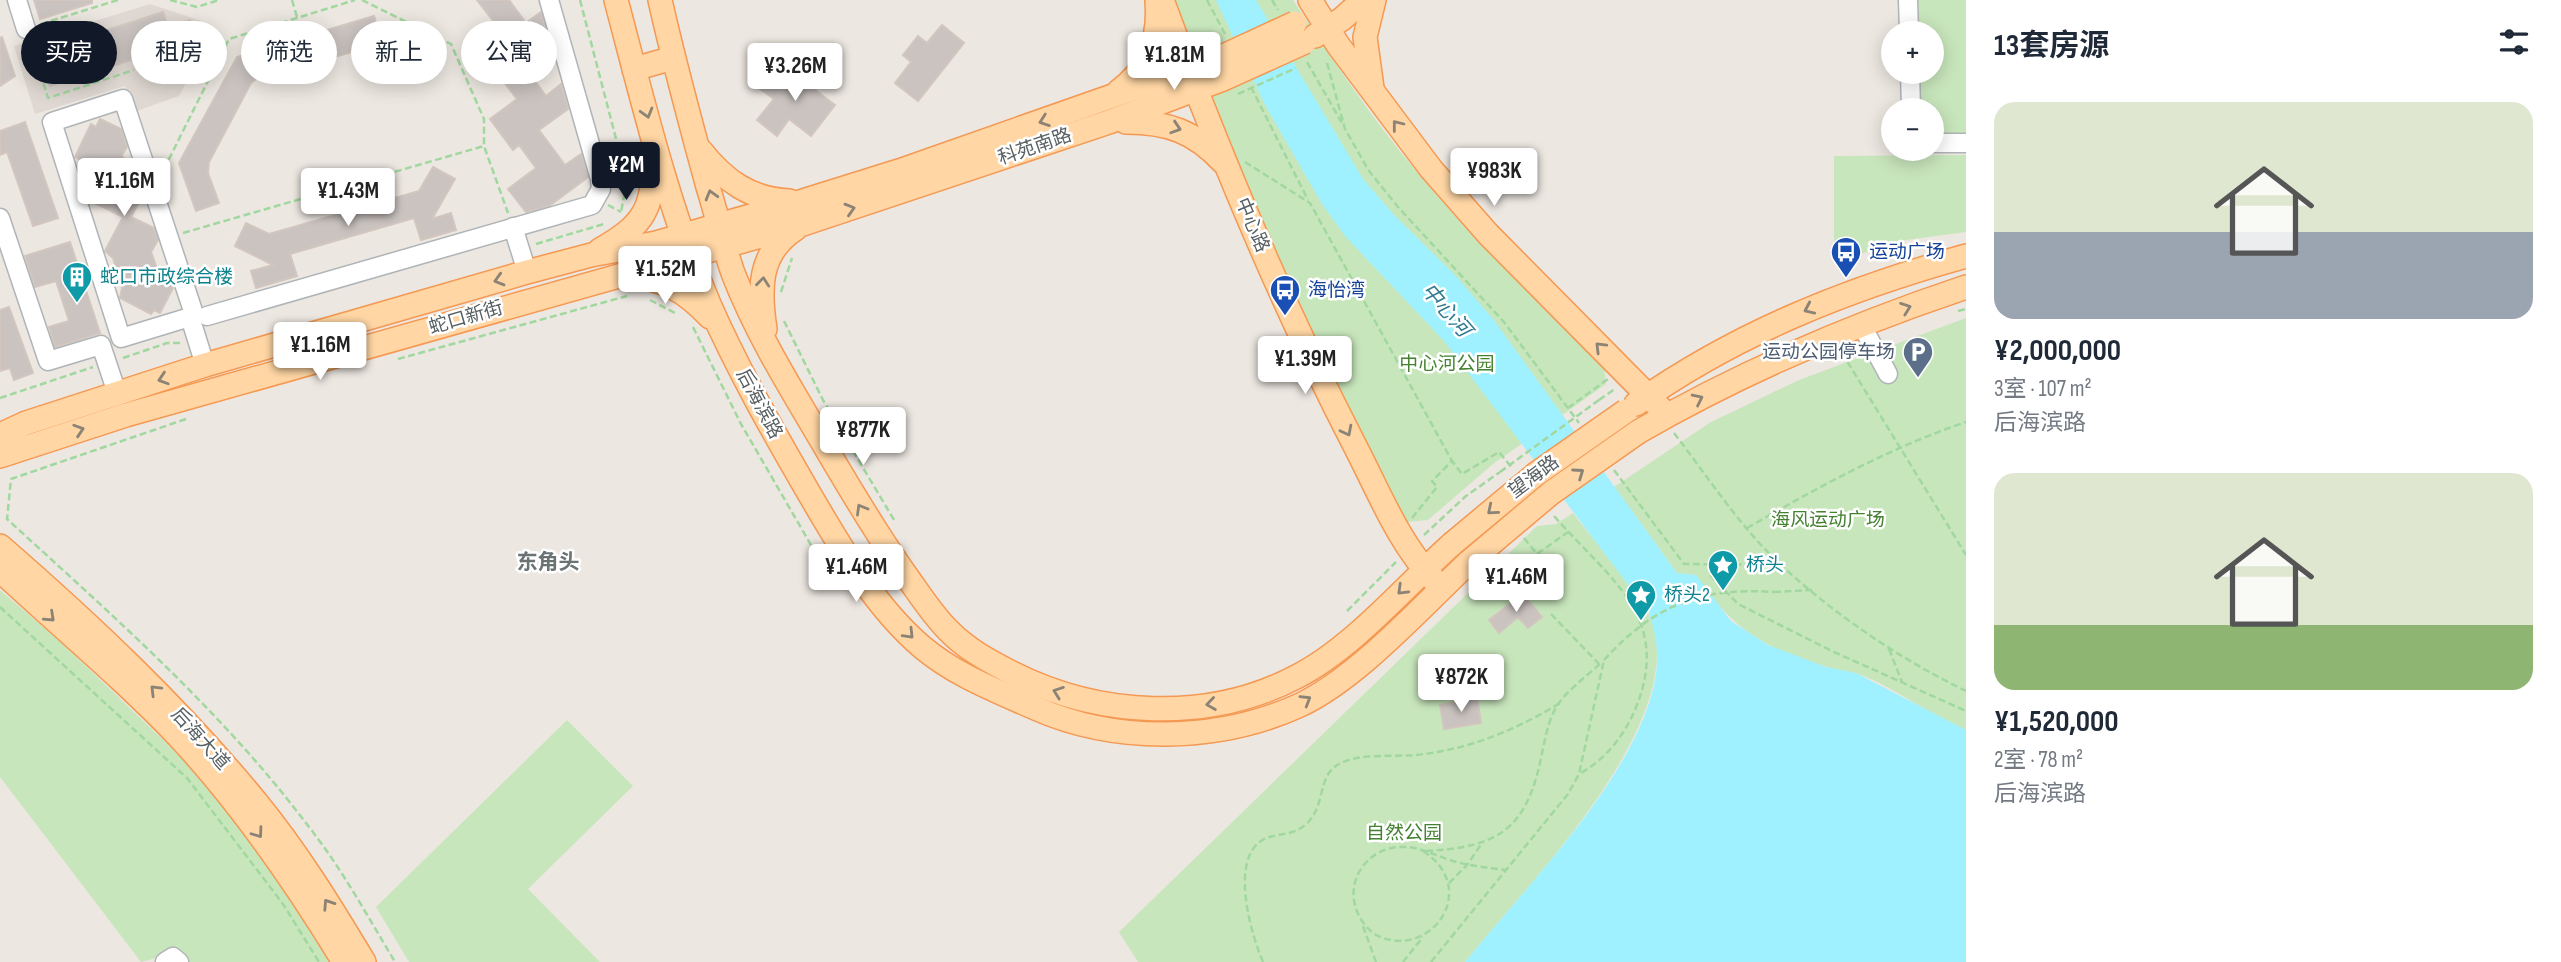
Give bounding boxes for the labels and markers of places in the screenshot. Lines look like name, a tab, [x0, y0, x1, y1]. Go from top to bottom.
pin: ¥1.81M	[1117, 32, 1231, 92]
pin: ¥3.26M	[738, 43, 852, 103]
pin: ¥2M	[592, 142, 660, 202]
pin: ¥983K	[1445, 148, 1543, 208]
pin: ¥1.16M	[67, 158, 181, 218]
pin: ¥1.43M	[291, 168, 405, 228]
bus stop icon: 运动广场	[1829, 235, 1863, 279]
place label: 运动广场	[1869, 241, 1945, 264]
pin: ¥1.52M	[608, 246, 722, 306]
building icon: 蛇口市政综合楼	[60, 260, 94, 304]
place label: 蛇口市政综合楼	[100, 266, 233, 289]
bus stop icon: 海怡湾	[1268, 273, 1302, 317]
place label: 海怡湾	[1308, 279, 1365, 302]
pin: ¥1.16M	[263, 322, 377, 382]
parking icon: 运动公园停车场	[1901, 335, 1935, 379]
pin: ¥1.39M	[1248, 336, 1362, 396]
place label: 运动公园停车场	[1762, 341, 1895, 364]
pin: ¥877K	[814, 407, 912, 467]
pin: ¥1.46M	[799, 544, 913, 604]
place icon: 桥头	[1706, 548, 1740, 592]
pin: ¥1.46M	[1459, 554, 1573, 614]
place label: 桥头	[1746, 554, 1784, 577]
place icon: 桥头2	[1624, 578, 1658, 622]
place label: 桥头2	[1664, 584, 1710, 607]
pin: ¥872K	[1412, 654, 1510, 714]

